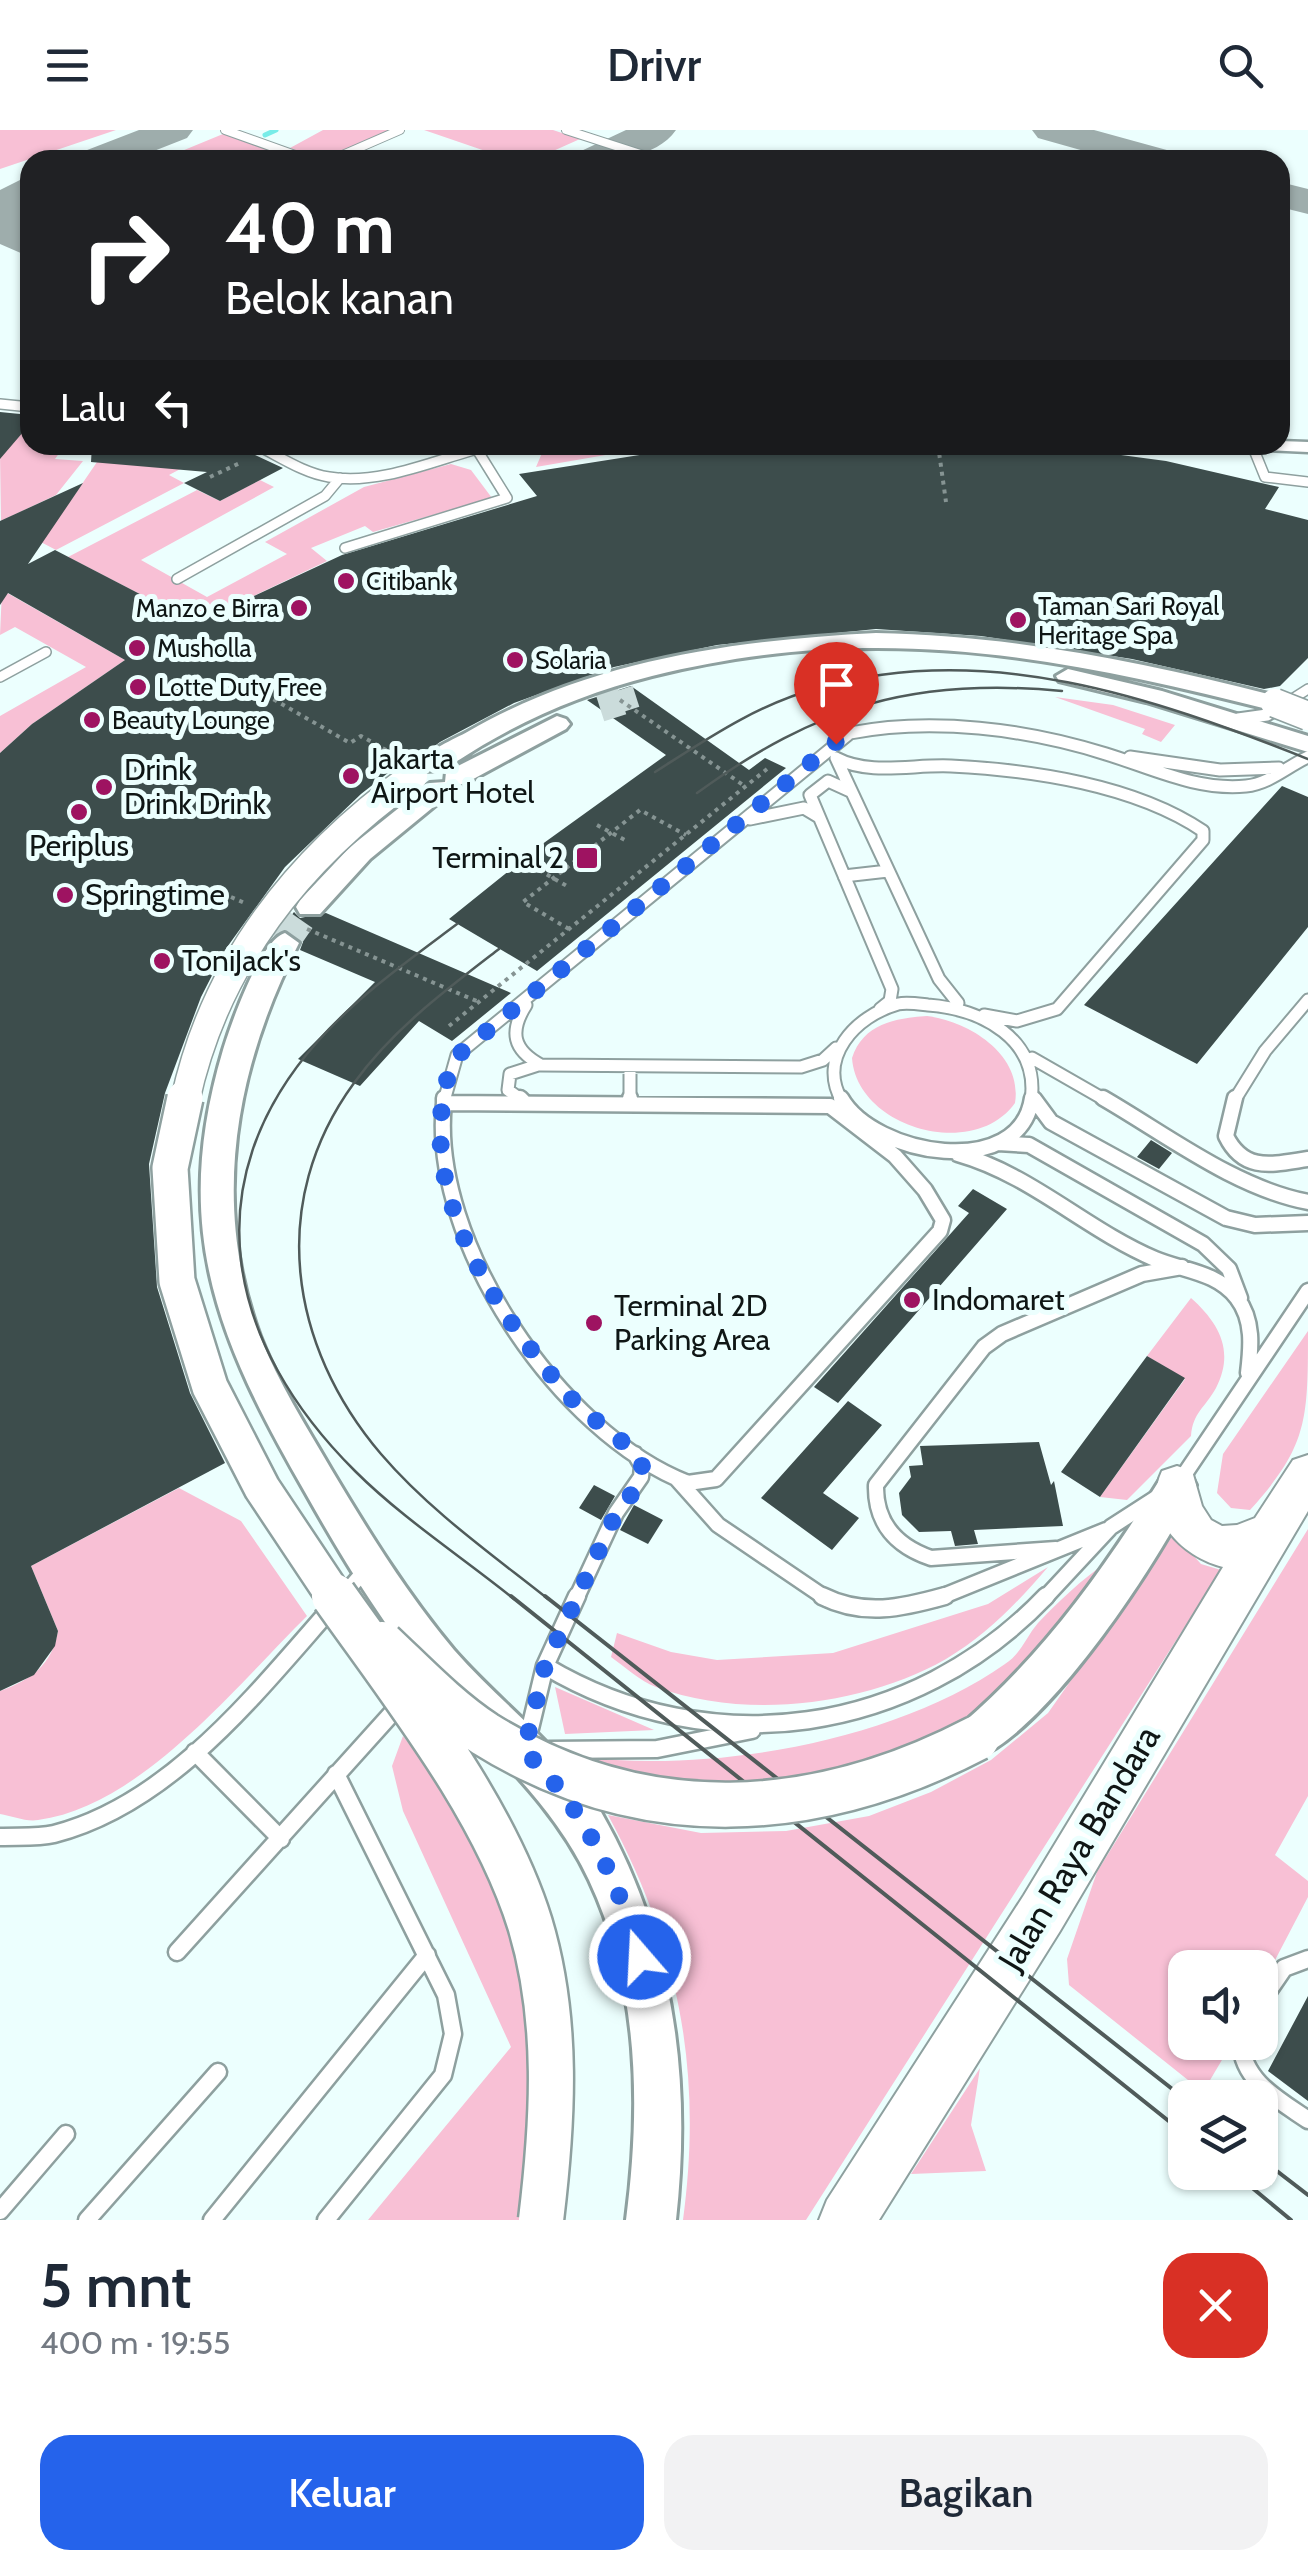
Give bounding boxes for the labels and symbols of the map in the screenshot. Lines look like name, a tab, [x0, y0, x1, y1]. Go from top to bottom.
place label: Citibank	[366, 566, 453, 596]
marker: Citibank	[335, 570, 357, 592]
place label: Taman Sari Royal Heritage Spa	[1038, 591, 1219, 650]
place label: Manzo e Birra	[136, 593, 279, 623]
marker: Manzo e Birra	[288, 597, 310, 619]
marker: Taman Sari Royal Heritage Spa	[1007, 609, 1029, 631]
place label: Musholla	[157, 633, 252, 663]
marker: Musholla	[126, 637, 148, 659]
pin	[794, 642, 879, 745]
place label: Solaria	[535, 645, 606, 675]
marker: Solaria	[504, 649, 526, 671]
place label: Lotte Duty Free	[158, 672, 322, 702]
marker: Lotte Duty Free	[127, 676, 149, 698]
place label: Beauty Lounge	[112, 705, 270, 735]
marker: Beauty Lounge	[81, 709, 103, 731]
place label: Jakarta Airport Hotel	[370, 740, 534, 811]
place label: Drink Drink Drink	[124, 751, 267, 822]
marker: Jakarta Airport Hotel	[340, 765, 362, 787]
marker: Drink Drink Drink	[93, 776, 115, 798]
marker: Periplus	[68, 801, 90, 823]
place label: Periplus	[29, 827, 129, 864]
place label: Terminal 2	[432, 839, 564, 876]
marker: Terminal 2	[574, 845, 600, 871]
place label: Springtime	[85, 876, 225, 913]
marker: Springtime	[54, 884, 76, 906]
place label: ToniJack's	[182, 942, 301, 979]
marker: ToniJack's	[151, 950, 173, 972]
place label: Indomaret	[932, 1281, 1065, 1318]
place label: Terminal 2D Parking Area	[614, 1287, 771, 1358]
marker: Indomaret	[901, 1289, 923, 1311]
marker: Terminal 2D Parking Area	[583, 1312, 605, 1334]
street label: Jalan Raya Bandara	[988, 1717, 1169, 1979]
position arrow	[588, 1905, 692, 2009]

